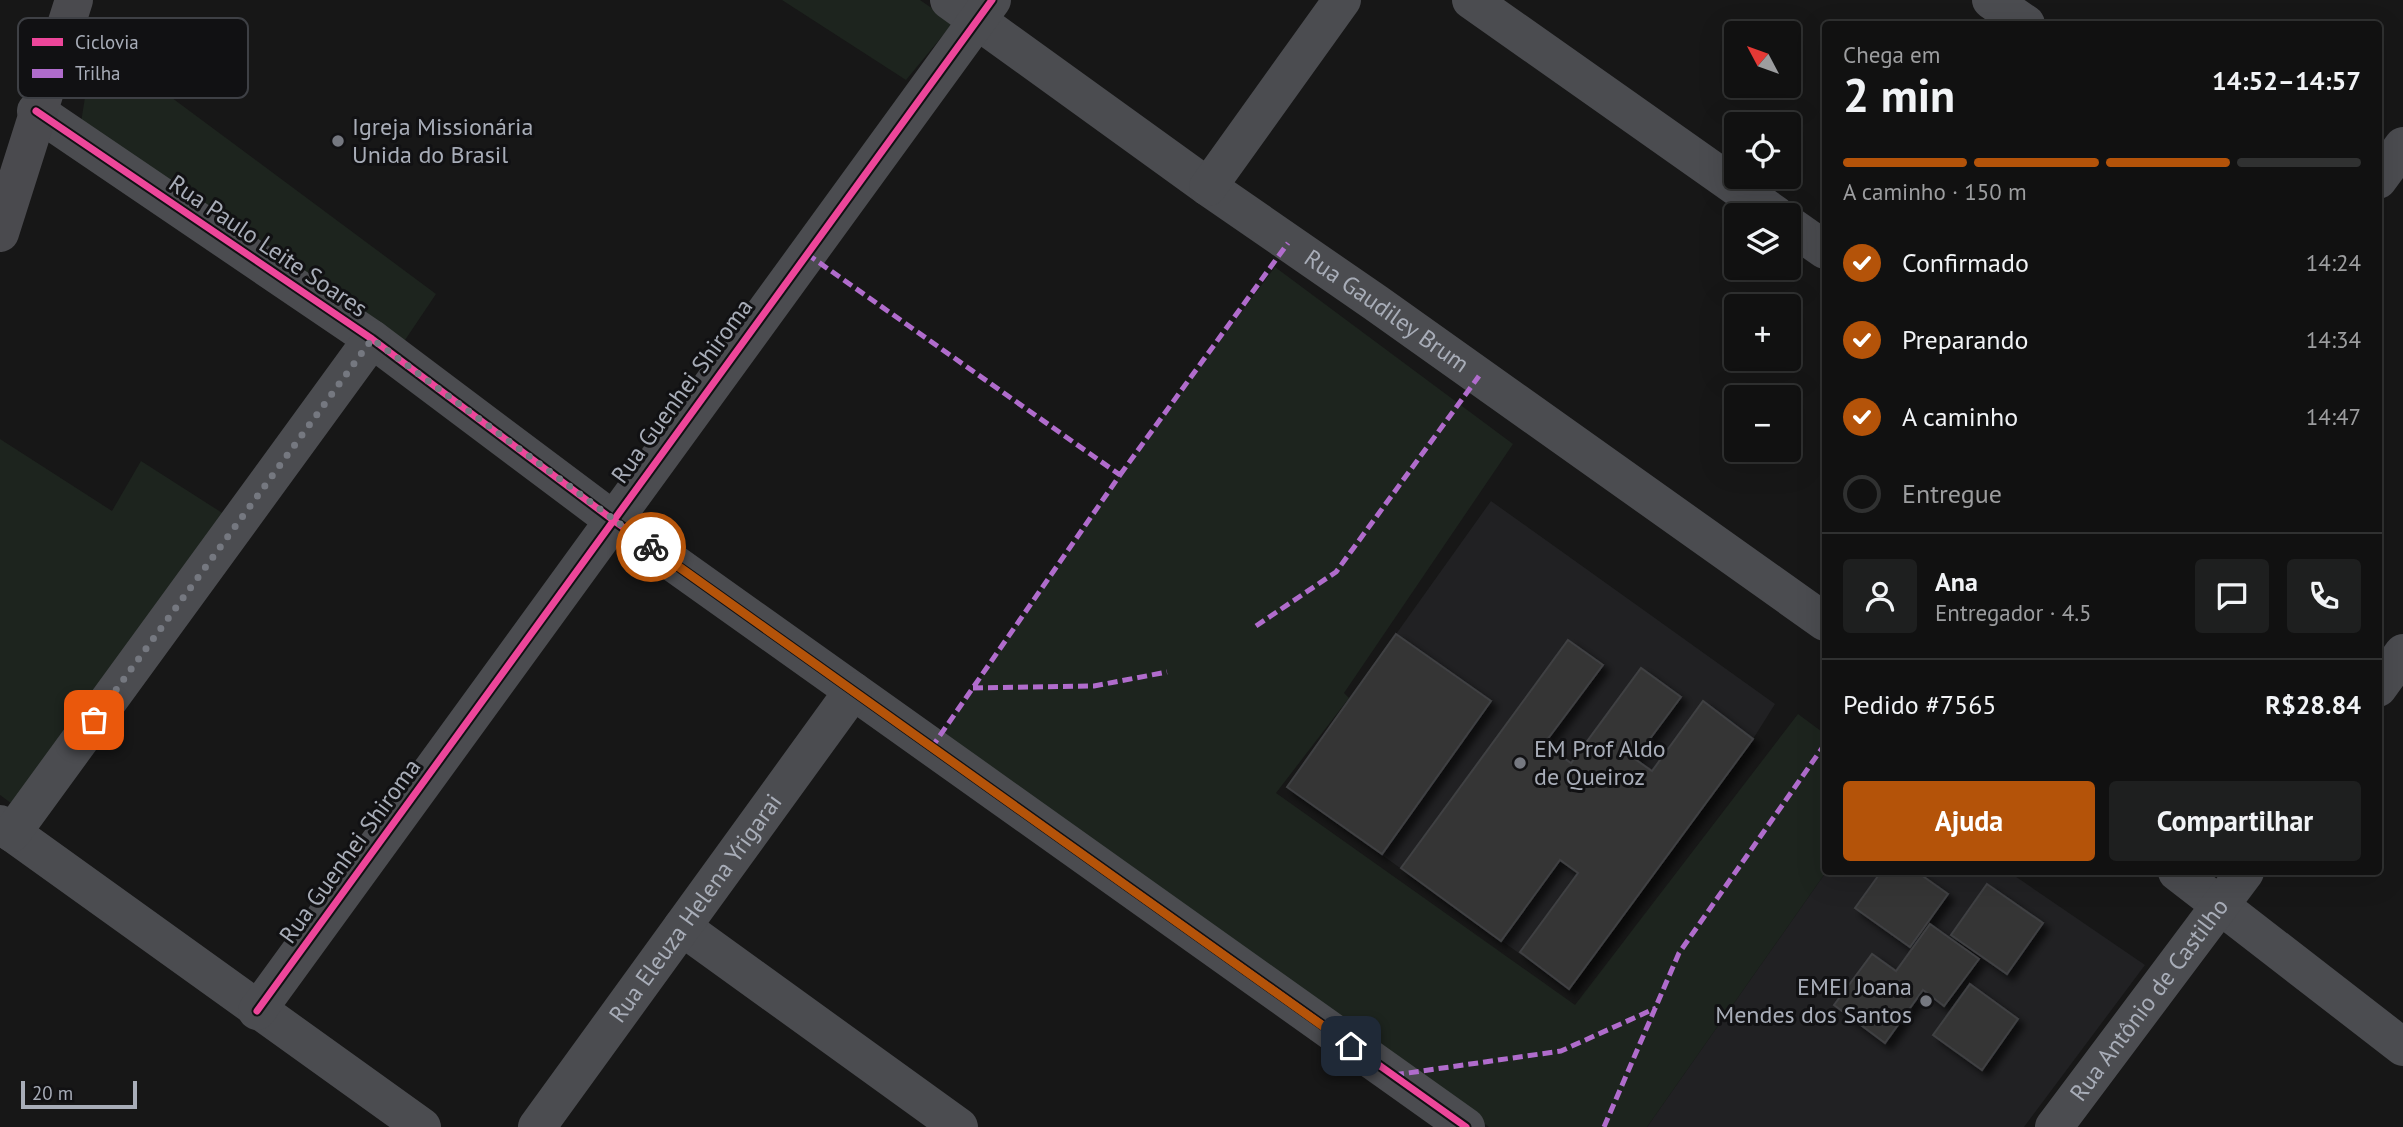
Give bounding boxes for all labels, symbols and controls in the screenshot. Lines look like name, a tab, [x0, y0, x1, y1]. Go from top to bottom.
legend	[18, 18, 248, 98]
north arrow	[1724, 21, 1801, 98]
map controls	[1724, 21, 1801, 462]
text: Ciclovia	[75, 30, 139, 54]
text: Chega em	[1843, 40, 1940, 69]
text: Trilha	[75, 61, 120, 85]
text: 14:52–14:57	[2212, 64, 2361, 97]
text: 2 min	[1843, 65, 1955, 125]
place label: Igreja Missionária Unida do Brasil	[352, 111, 533, 170]
button: locate	[1724, 112, 1801, 189]
marker: Igreja Missionária Unida do Brasil	[330, 133, 346, 149]
street label: Rua Paulo Leite Soares	[163, 168, 374, 324]
text: A caminho · 150 m	[1843, 177, 2027, 206]
button: layers	[1724, 203, 1801, 280]
street label: Rua Gaudiley Brum	[1299, 242, 1475, 379]
icon: check	[1843, 244, 1881, 282]
text: Confirmado	[1902, 246, 2029, 279]
text: 14:24	[2306, 248, 2361, 277]
street label: Rua Guenhei Shiroma	[604, 292, 759, 489]
button: +	[1724, 294, 1801, 371]
icon: check	[1843, 321, 1881, 359]
text: Preparando	[1902, 323, 2029, 356]
text: 14:34	[2306, 325, 2361, 354]
button: −	[1724, 385, 1801, 462]
icon: check	[1843, 398, 1881, 436]
text: A caminho	[1902, 400, 2018, 433]
text: 14:47	[2306, 402, 2361, 431]
text: Entregue	[1902, 477, 2002, 510]
courier	[616, 512, 686, 582]
icon: bike	[632, 528, 670, 566]
button: person	[1843, 559, 1917, 633]
button: chat	[2195, 559, 2269, 633]
button: phone	[2287, 559, 2361, 633]
text: Ana	[1935, 565, 1978, 598]
text: Entregador · 4.5	[1935, 598, 2092, 627]
text: Pedido #7565	[1843, 688, 1996, 721]
text: R$28.84	[2265, 688, 2361, 721]
pin	[64, 690, 124, 750]
icon: bag	[75, 701, 113, 739]
place label: EM Prof Aldo de Queiroz	[1534, 733, 1666, 792]
street label: Rua Guenhei Shiroma	[272, 752, 427, 949]
marker: EM Prof Aldo de Queiroz	[1512, 755, 1528, 771]
button: Ajuda	[1843, 781, 2095, 861]
button: Compartilhar	[2109, 781, 2361, 861]
street label: Rua Eleuza Helena Yrigarai	[602, 788, 788, 1029]
street label: Rua Antônio de Castilho	[2063, 892, 2235, 1107]
place label: EMEI Joana Mendes dos Santos	[1715, 971, 1912, 1030]
marker: EMEI Joana Mendes dos Santos	[1918, 993, 1934, 1009]
pin	[1321, 1016, 1381, 1076]
icon: home	[1332, 1027, 1370, 1065]
scale bar	[21, 1078, 136, 1110]
text: 20 m	[32, 1081, 73, 1105]

